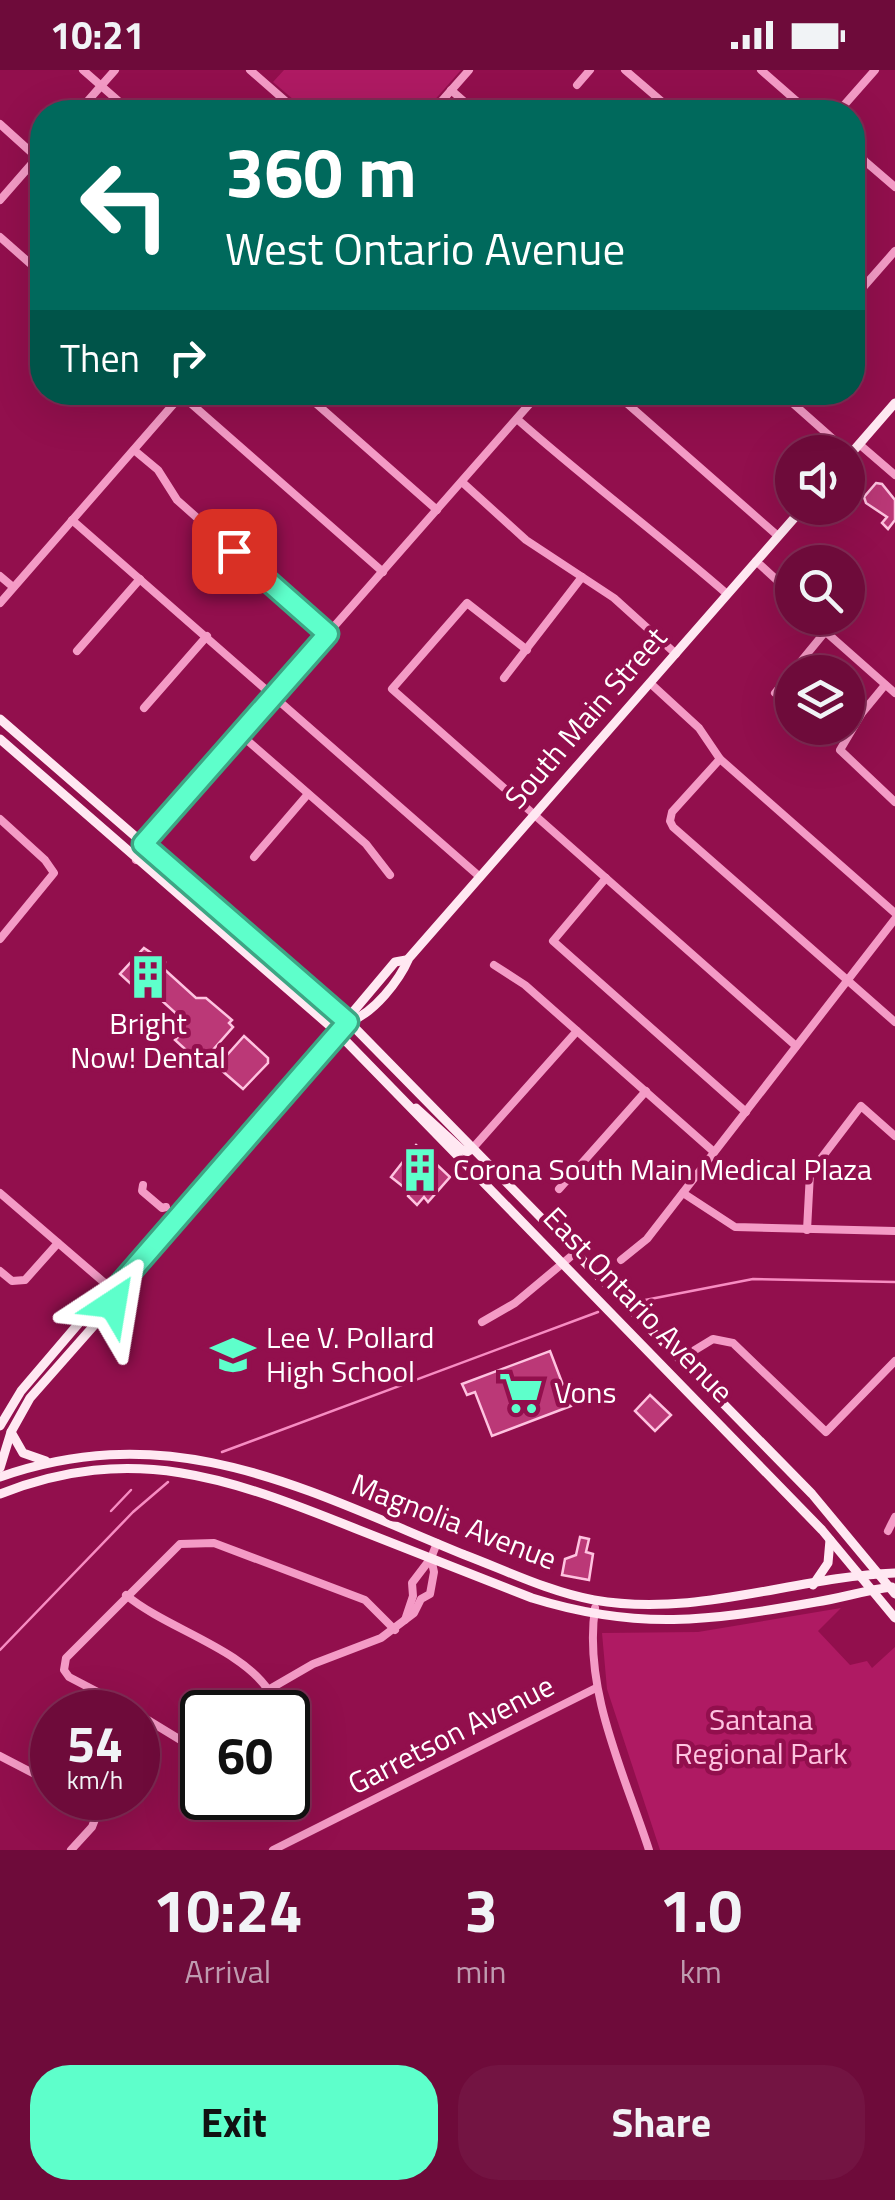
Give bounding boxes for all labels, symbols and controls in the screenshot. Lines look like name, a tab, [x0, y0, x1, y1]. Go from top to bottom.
text: 10:21	[50, 6, 145, 64]
text: 360 m	[225, 118, 417, 224]
icon: left	[60, 140, 190, 270]
text: West Ontario Avenue	[225, 214, 625, 282]
text: Then	[60, 329, 140, 387]
icon: right	[160, 330, 215, 385]
map controls	[775, 435, 865, 745]
button: sound	[775, 435, 865, 525]
pin	[192, 509, 277, 594]
icon: arrive	[207, 524, 262, 579]
button: search	[775, 545, 865, 635]
street label: South Main Street	[493, 616, 678, 819]
button: layers	[775, 655, 865, 745]
building icon: Bright Now! Dental	[124, 953, 172, 1001]
place label: Bright Now! Dental	[70, 1000, 226, 1080]
building icon: Corona South Main Medical Plaza	[396, 1146, 444, 1194]
place label: Corona South Main Medical Plaza	[453, 1146, 872, 1192]
street label: East Ontario Avenue	[533, 1196, 745, 1413]
position arrow	[61, 1252, 165, 1356]
place label: Lee V. Pollard High School	[266, 1314, 434, 1394]
school or university icon: Lee V. Pollard High School	[209, 1331, 257, 1379]
supermarket icon: Vons	[497, 1369, 545, 1417]
place label: Vons	[554, 1369, 616, 1415]
street label: Magnolia Avenue	[345, 1461, 564, 1581]
street label: Garretson Avenue	[339, 1662, 562, 1806]
speed limit sign: 60	[180, 1690, 310, 1820]
park label: Santana Regional Park	[674, 1696, 848, 1776]
text: 54	[67, 1705, 123, 1781]
text: km/h	[67, 1761, 123, 1799]
text: 10:24	[153, 1864, 303, 1955]
text: 3	[464, 1864, 498, 1955]
text: 1.0	[659, 1864, 742, 1955]
text: Arrival	[184, 1947, 271, 1995]
text: min	[456, 1947, 507, 1995]
text: km	[680, 1947, 722, 1995]
button: Exit	[30, 2065, 438, 2180]
button: Share	[458, 2065, 865, 2180]

